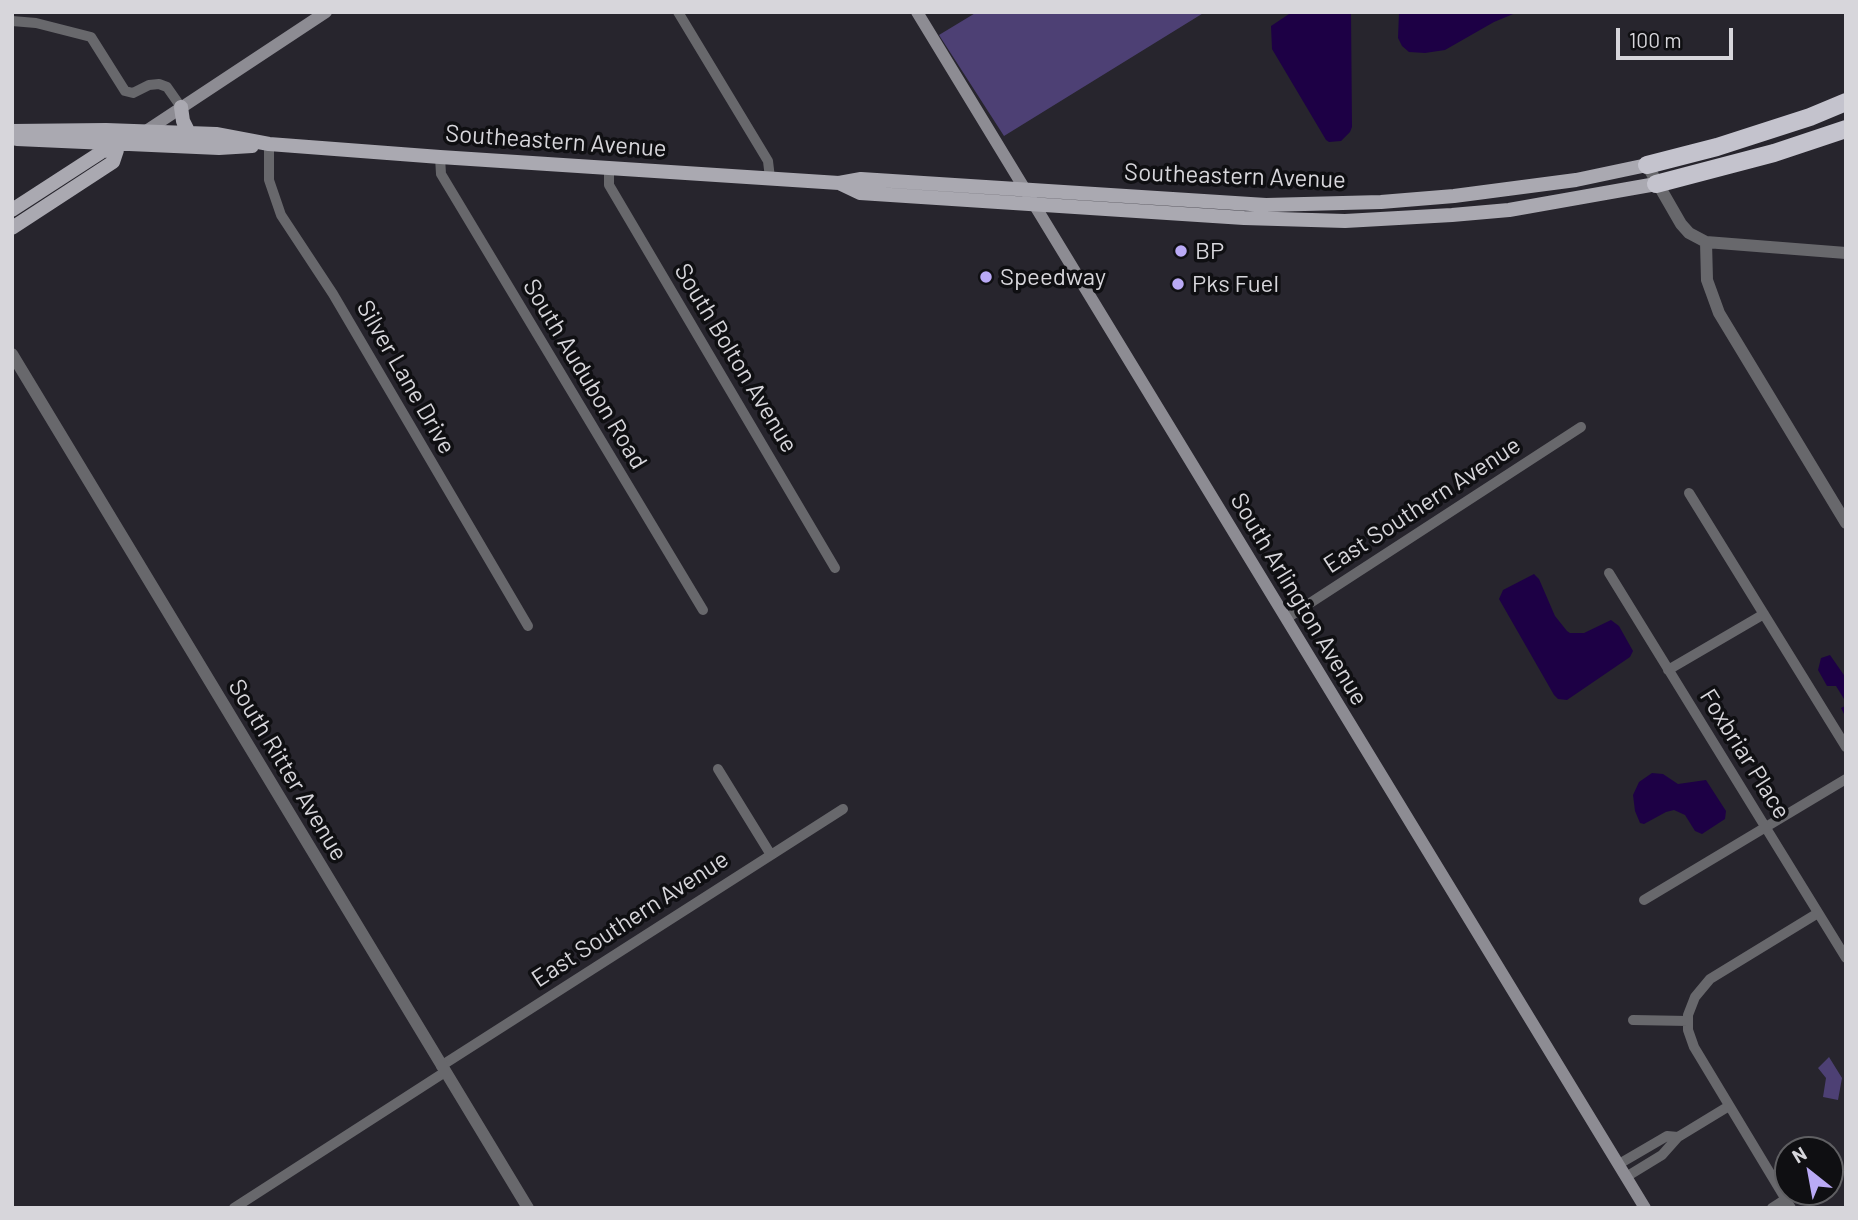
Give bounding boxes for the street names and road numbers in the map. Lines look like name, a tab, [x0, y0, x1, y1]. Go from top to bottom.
street label: Southeastern Avenue	[444, 119, 668, 163]
street label: Southeastern Avenue	[1124, 158, 1346, 194]
street label: South Bolton Avenue	[668, 258, 804, 458]
street label: South Audubon Road	[517, 274, 653, 474]
street label: Silver Lane Drive	[350, 295, 462, 459]
street label: East Southern Avenue	[1318, 431, 1526, 579]
street label: South Arlington Avenue	[1224, 488, 1374, 710]
street label: South Ritter Avenue	[222, 674, 354, 866]
street label: Foxbriar Place	[1694, 684, 1796, 824]
street label: East Southern Avenue	[526, 845, 734, 993]

